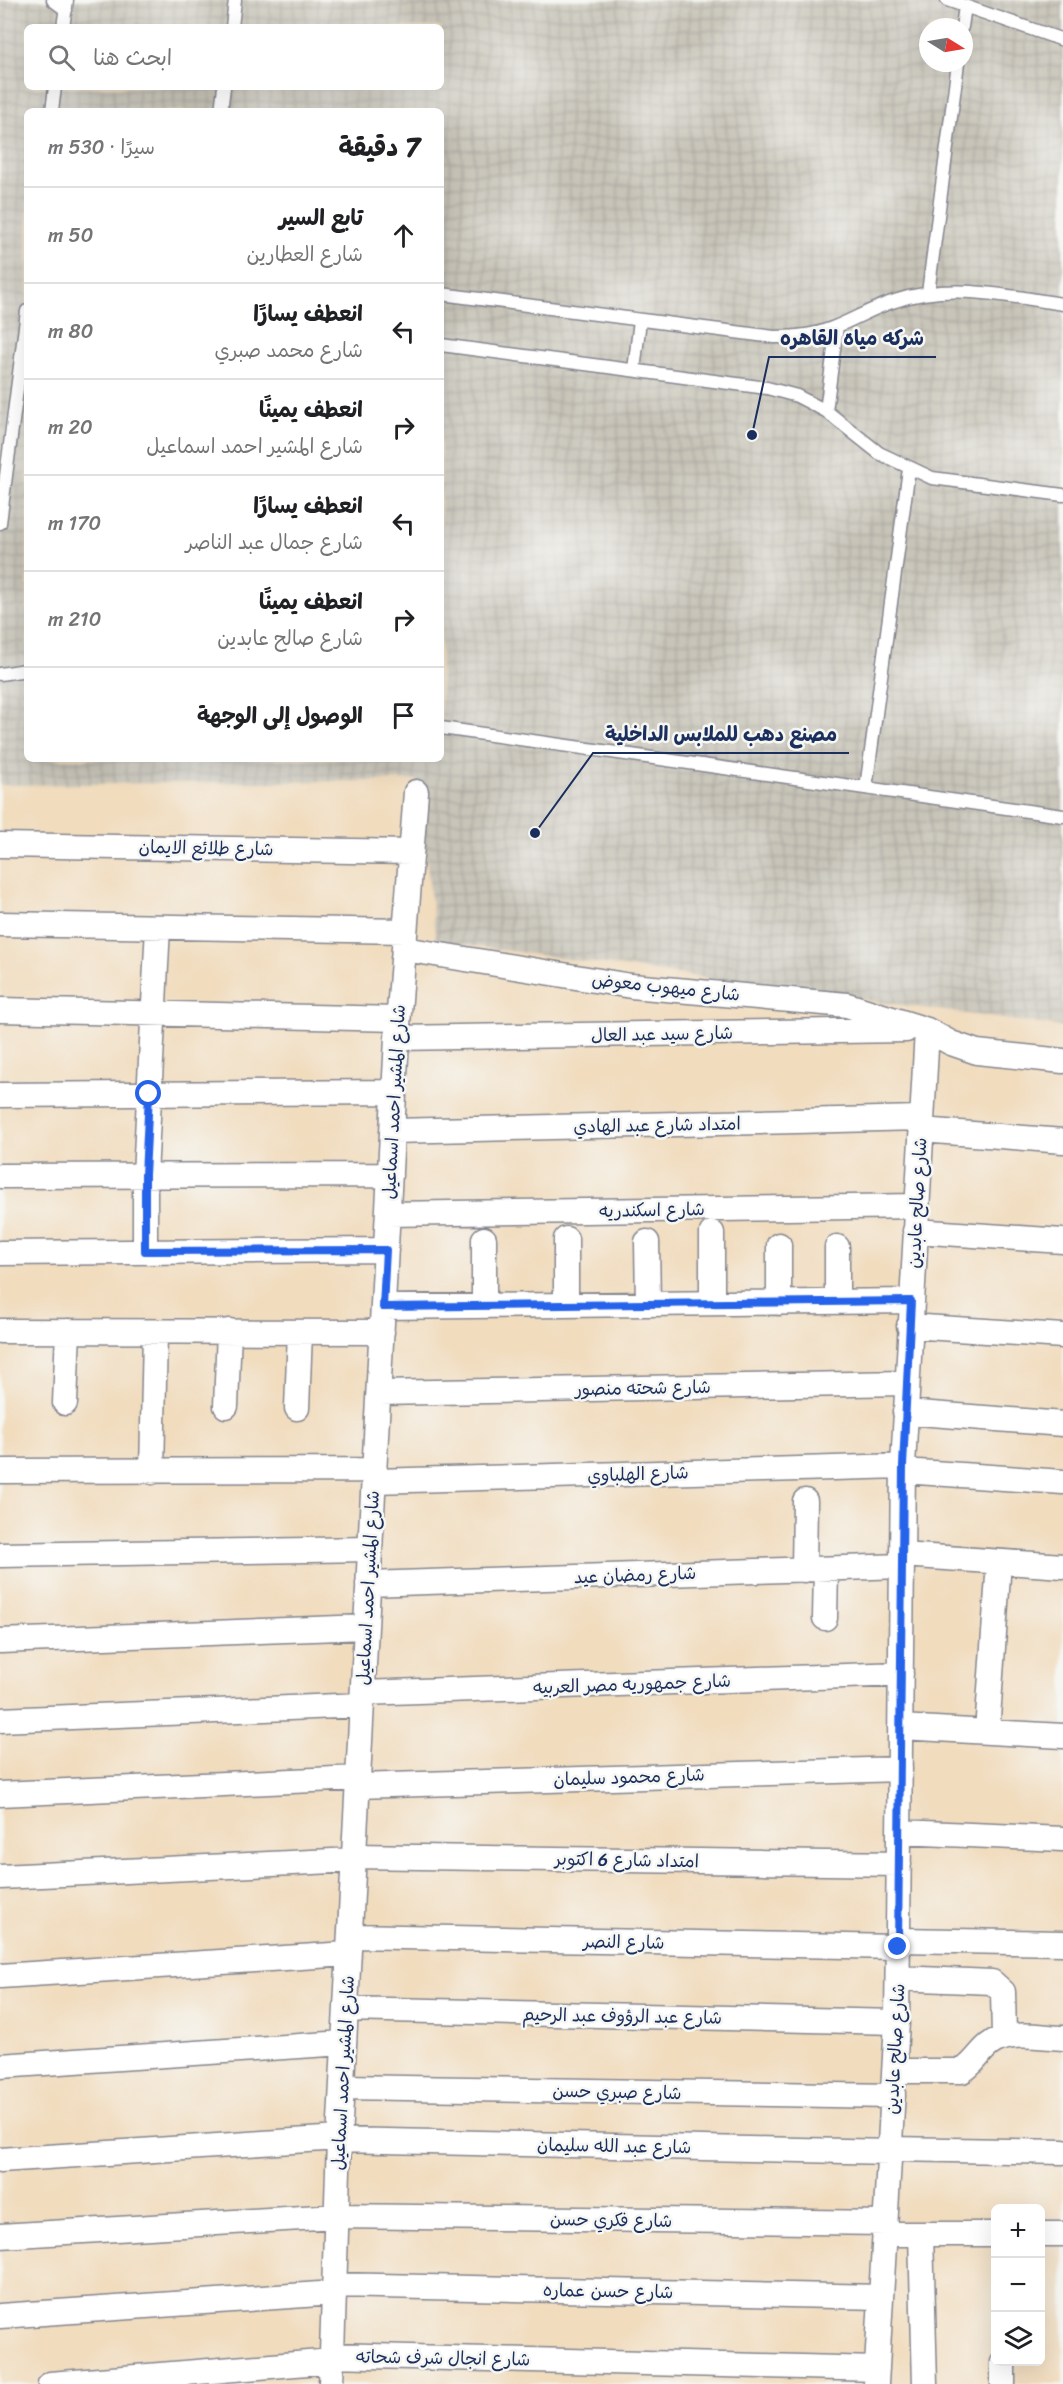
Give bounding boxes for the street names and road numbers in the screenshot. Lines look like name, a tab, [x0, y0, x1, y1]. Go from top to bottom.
street label: شارع طلائع الايمان	[138, 831, 274, 865]
street label: شارع ميهوب معوض	[590, 963, 742, 1011]
street label: شارع المشير احمد اسماعيل	[373, 1004, 415, 1200]
street label: شارع سيد عبد العال	[591, 1017, 733, 1051]
street label: امتداد شارع عبد الهادي	[573, 1108, 741, 1142]
street label: شارع صالح عابدين	[898, 1137, 936, 1269]
street label: شارع اسكندريه	[599, 1193, 705, 1227]
street label: شارع شحته منصور	[573, 1371, 711, 1405]
street label: شارع الهلباوي	[587, 1456, 689, 1492]
street label: شارع المشير احمد اسماعيل	[347, 1490, 389, 1686]
street label: شارع رمضان عيد	[573, 1557, 697, 1593]
street label: شارع جمهوريه مصر العربيه	[533, 1665, 731, 1703]
street label: شارع محمود سليمان	[553, 1758, 705, 1796]
street label: امتداد شارع 6 اكتوبر	[553, 1843, 699, 1877]
street label: شارع النصر	[581, 1925, 665, 1959]
street label: شارع المشير احمد اسماعيل	[322, 1975, 364, 2171]
street label: شارع صالح عابدين	[876, 1983, 914, 2115]
street label: شارع عبد الرؤوف عبد الرحيم	[522, 1998, 722, 2034]
street label: شارع صبري حسن	[552, 2075, 682, 2109]
street label: شارع عبد الله سليمان	[536, 2129, 692, 2163]
street label: شارع فكري حسن	[549, 2203, 673, 2237]
street label: شارع حسن عماره	[543, 2274, 673, 2308]
street label: شارع انجال شرف شحاته	[356, 2340, 530, 2376]

